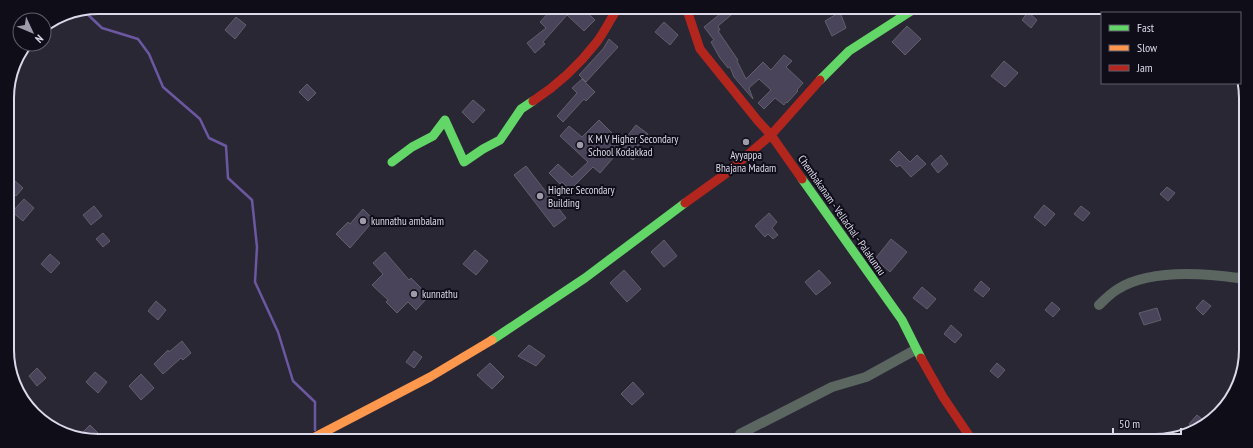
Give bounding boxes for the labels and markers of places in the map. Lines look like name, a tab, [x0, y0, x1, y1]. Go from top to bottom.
place label: K M V Higher Secondary School Kodakkad	[588, 132, 679, 159]
marker: Ayyappa Bhajana Madam	[741, 137, 751, 147]
marker: K M V Higher Secondary School Kodakkad	[575, 140, 585, 150]
place label: Ayyappa Bhajana Madam	[716, 148, 776, 175]
place label: Higher Secondary Building	[548, 183, 615, 210]
marker: Higher Secondary Building	[535, 191, 545, 201]
place label: kunnathu ambalam	[371, 214, 444, 228]
marker: kunnathu ambalam	[358, 216, 368, 226]
place label: kunnathu	[422, 287, 458, 301]
marker: kunnathu	[409, 289, 419, 299]

